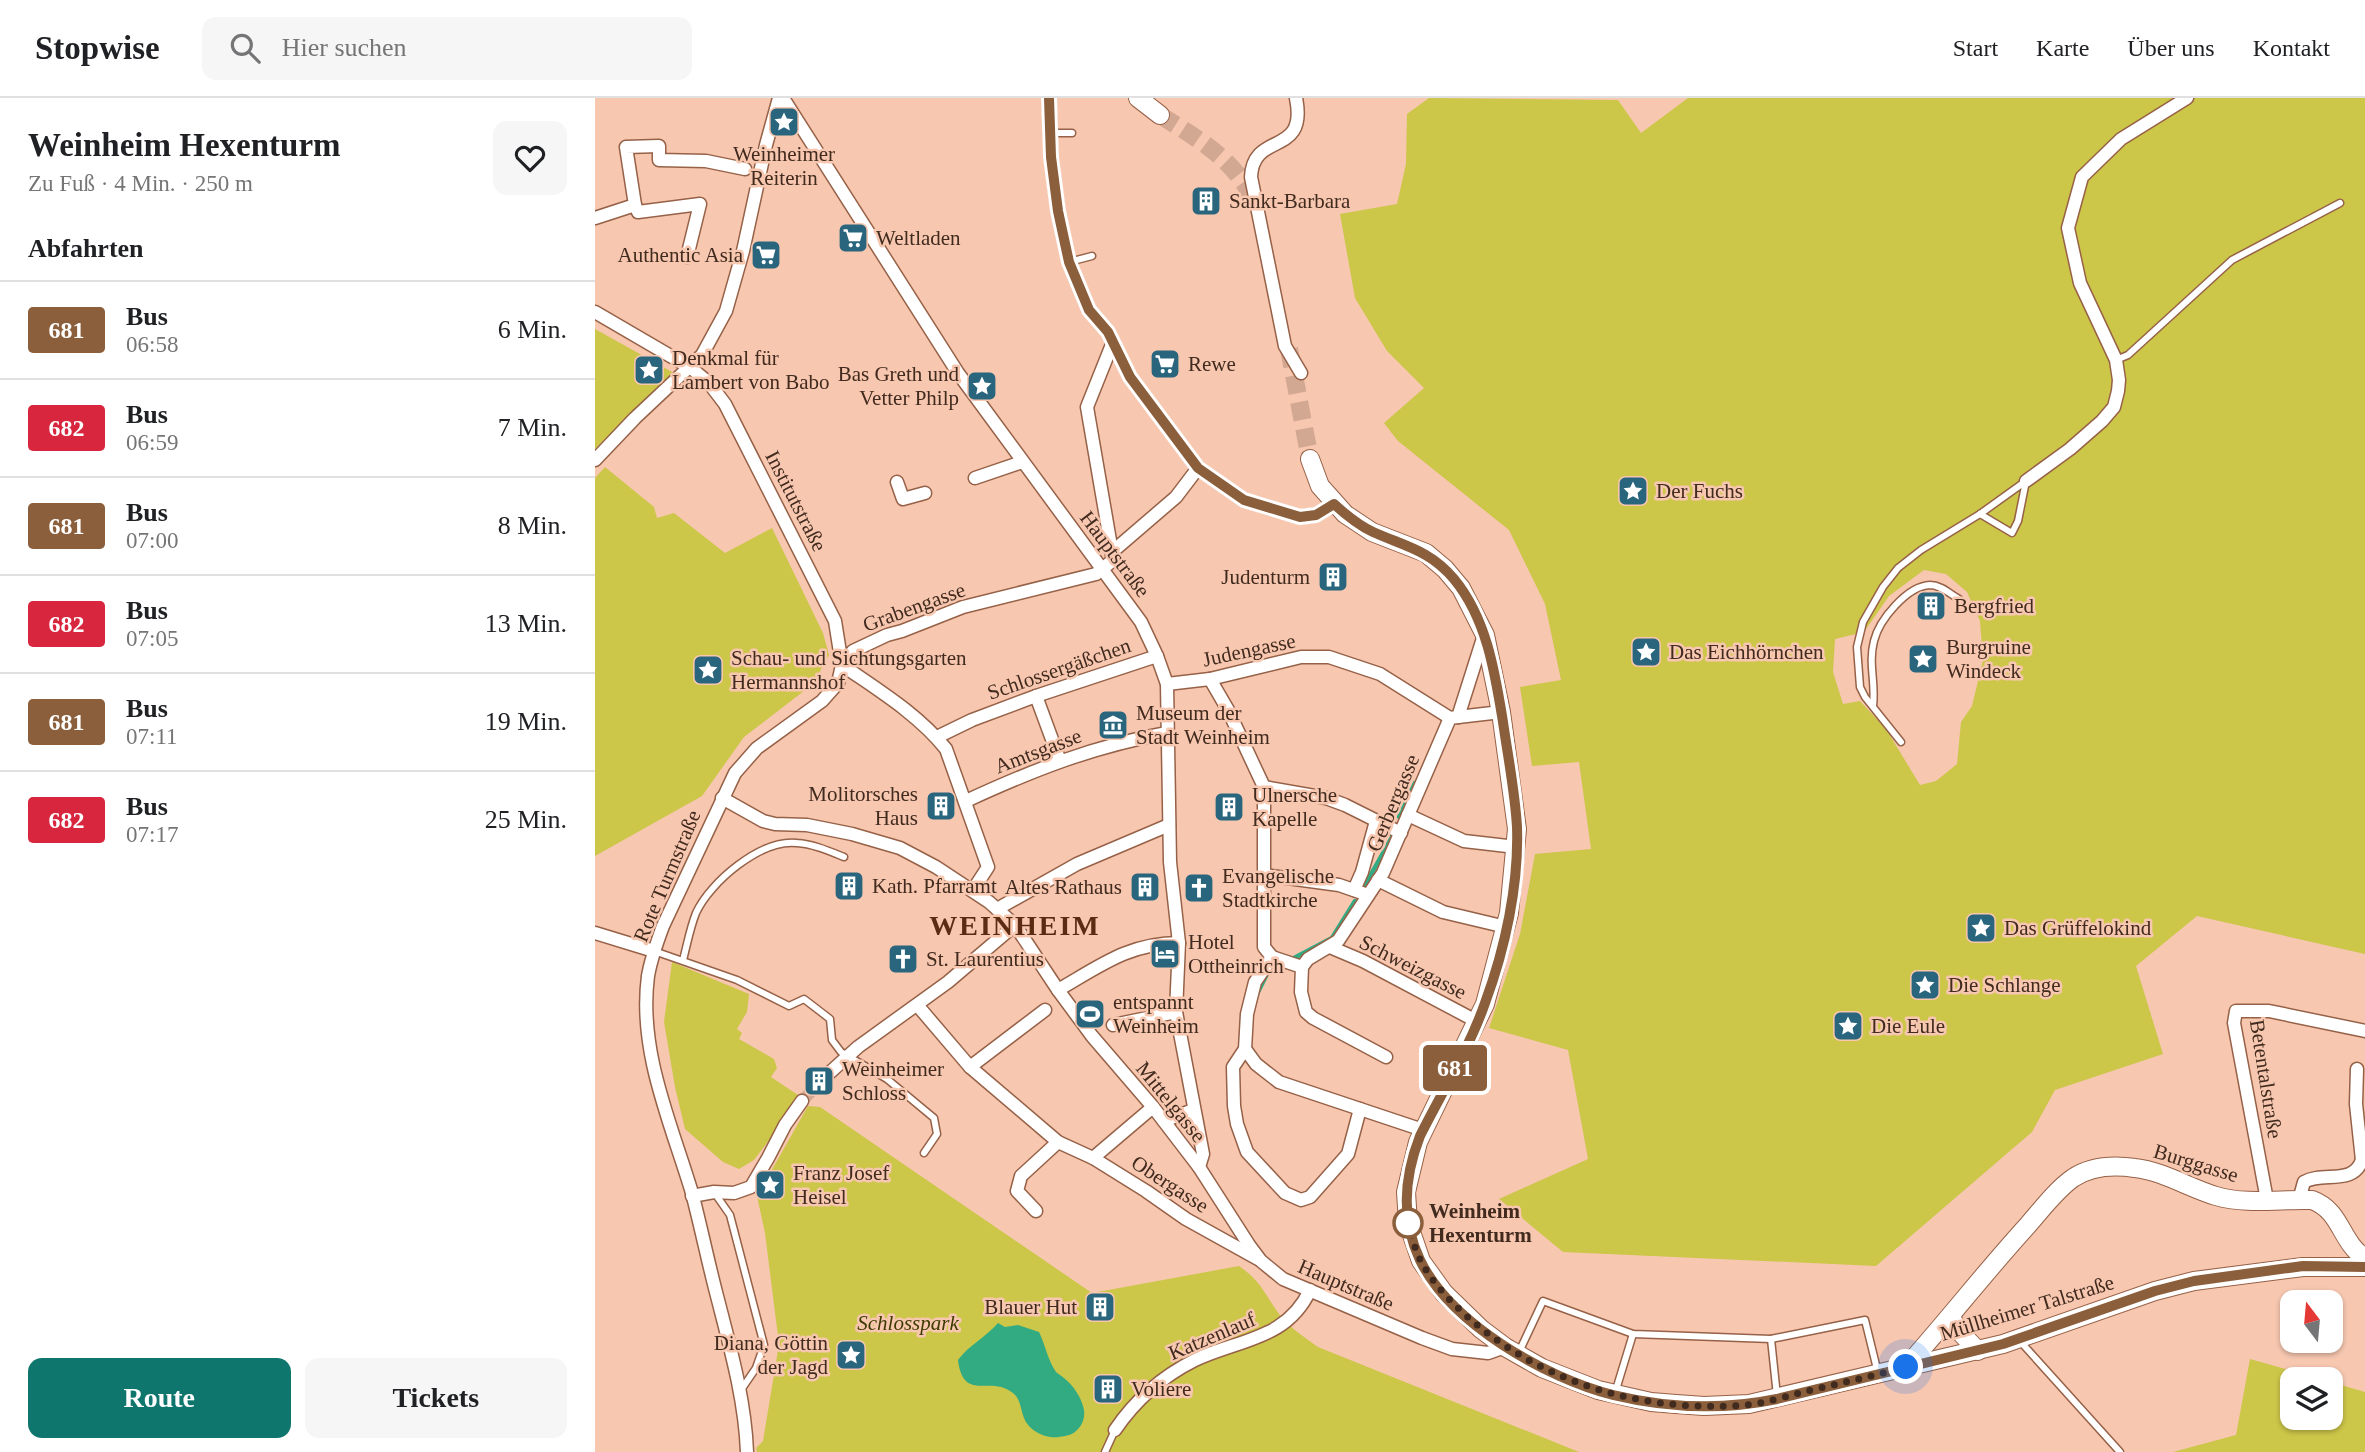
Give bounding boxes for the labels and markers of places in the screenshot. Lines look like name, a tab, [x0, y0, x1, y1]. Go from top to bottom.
place icon: Weinheimer Reiterin	[767, 105, 801, 139]
place label: Weinheimer Reiterin	[733, 142, 835, 190]
building icon: Sankt-Barbara	[1189, 184, 1223, 218]
place label: Sankt-Barbara	[1229, 189, 1351, 213]
supermarket icon: Weltladen	[836, 221, 870, 255]
place label: Weltladen	[876, 226, 961, 250]
supermarket icon: Authentic Asia	[749, 238, 783, 272]
place label: Authentic Asia	[618, 243, 744, 267]
place label: Denkmal für Lambert von Babo	[672, 346, 829, 394]
supermarket icon: Rewe	[1148, 347, 1182, 381]
place label: Rewe	[1188, 352, 1236, 376]
place icon: Denkmal für Lambert von Babo	[632, 353, 666, 387]
place label: Bas Greth und Vetter Philp	[838, 362, 959, 410]
place icon: Bas Greth und Vetter Philp	[965, 369, 999, 403]
place icon: Der Fuchs	[1616, 474, 1650, 508]
place label: Der Fuchs	[1656, 479, 1743, 503]
building icon: Judenturm	[1316, 560, 1350, 594]
place label: Judenturm	[1221, 565, 1310, 589]
building icon: Bergfried	[1914, 589, 1948, 623]
place label: Bergfried	[1954, 594, 2035, 618]
place icon: Das Eichhörnchen	[1629, 635, 1663, 669]
place label: Burgruine Windeck	[1946, 635, 2031, 683]
place label: Das Eichhörnchen	[1669, 640, 1824, 664]
place icon: Burgruine Windeck	[1906, 642, 1940, 676]
place label: Schau- und Sichtungsgarten Hermannshof	[731, 646, 967, 694]
place icon: Schau- und Sichtungsgarten Hermannshof	[691, 653, 725, 687]
place label: Museum der Stadt Weinheim	[1136, 701, 1270, 749]
museum icon: Museum der Stadt Weinheim	[1096, 708, 1130, 742]
place label: Molitorsches Haus	[808, 782, 918, 830]
place label: Ulnersche Kapelle	[1252, 783, 1337, 831]
building icon: Molitorsches Haus	[924, 789, 958, 823]
building icon: Ulnersche Kapelle	[1212, 790, 1246, 824]
place label: Evangelische Stadtkirche	[1222, 864, 1334, 912]
building icon: Kath. Pfarramt	[832, 869, 866, 903]
building icon: Altes Rathaus	[1128, 870, 1162, 904]
church icon: Evangelische Stadtkirche	[1182, 871, 1216, 905]
place label: Kath. Pfarramt	[872, 874, 997, 898]
place label: Altes Rathaus	[1005, 875, 1122, 899]
place icon: Das Grüffelokind	[1964, 911, 1998, 945]
place label: Das Grüffelokind	[2004, 916, 2152, 940]
place label: Hotel Ottheinrich	[1188, 930, 1284, 978]
hotel icon: Hotel Ottheinrich	[1148, 937, 1182, 971]
church icon: St. Laurentius	[886, 942, 920, 976]
place label: St. Laurentius	[926, 947, 1044, 971]
place icon: Die Schlange	[1908, 968, 1942, 1002]
place label: Die Schlange	[1948, 973, 2061, 997]
place label: entspannt Weinheim	[1113, 990, 1199, 1038]
sports icon: entspannt Weinheim	[1073, 997, 1107, 1031]
place icon: Die Eule	[1831, 1009, 1865, 1043]
place label: Die Eule	[1871, 1014, 1945, 1038]
place label: Weinheimer Schloss	[842, 1057, 944, 1105]
building icon: Weinheimer Schloss	[802, 1064, 836, 1098]
place label: Franz Josef Heisel	[793, 1161, 889, 1209]
place icon: Franz Josef Heisel	[753, 1168, 787, 1202]
place label: Weinheim Hexenturm	[1429, 1199, 1532, 1247]
marker: Weinheim Hexenturm	[1393, 1208, 1423, 1238]
building icon: Blauer Hut	[1083, 1290, 1117, 1324]
place label: Blauer Hut	[984, 1295, 1077, 1319]
place label: Diana, Göttin der Jagd	[714, 1331, 828, 1379]
place icon: Diana, Göttin der Jagd	[834, 1338, 868, 1372]
building icon: Voliere	[1091, 1372, 1125, 1406]
place label: Voliere	[1131, 1377, 1191, 1401]

